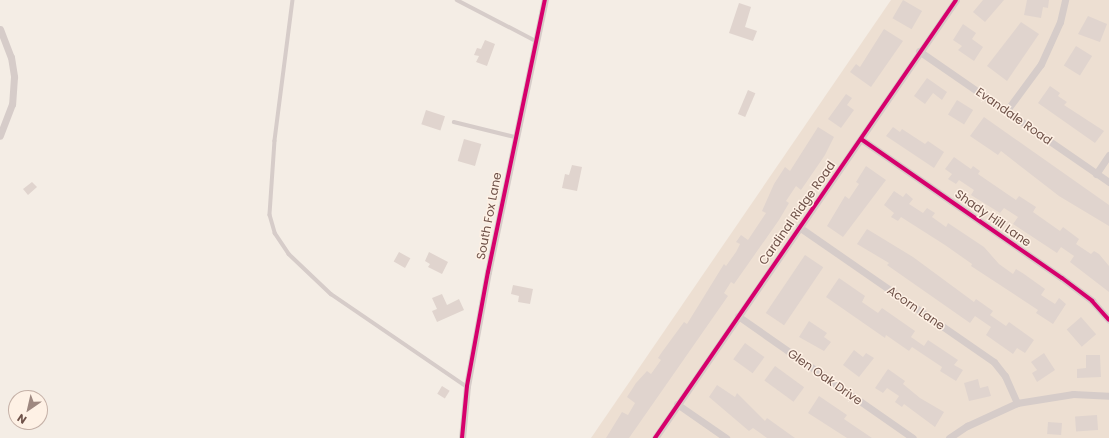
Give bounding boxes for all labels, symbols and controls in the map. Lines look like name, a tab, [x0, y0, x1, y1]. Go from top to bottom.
street label: Evandale Road	[973, 84, 1055, 148]
street label: Cardinal Ridge Road	[756, 158, 838, 268]
street label: South Fox Lane	[473, 171, 505, 261]
street label: Shady Hill Lane	[952, 186, 1034, 250]
street label: Acorn Lane	[884, 283, 948, 333]
street label: Glen Oak Drive	[785, 346, 865, 408]
north arrow	[8, 390, 48, 430]
text: N	[14, 410, 30, 428]

